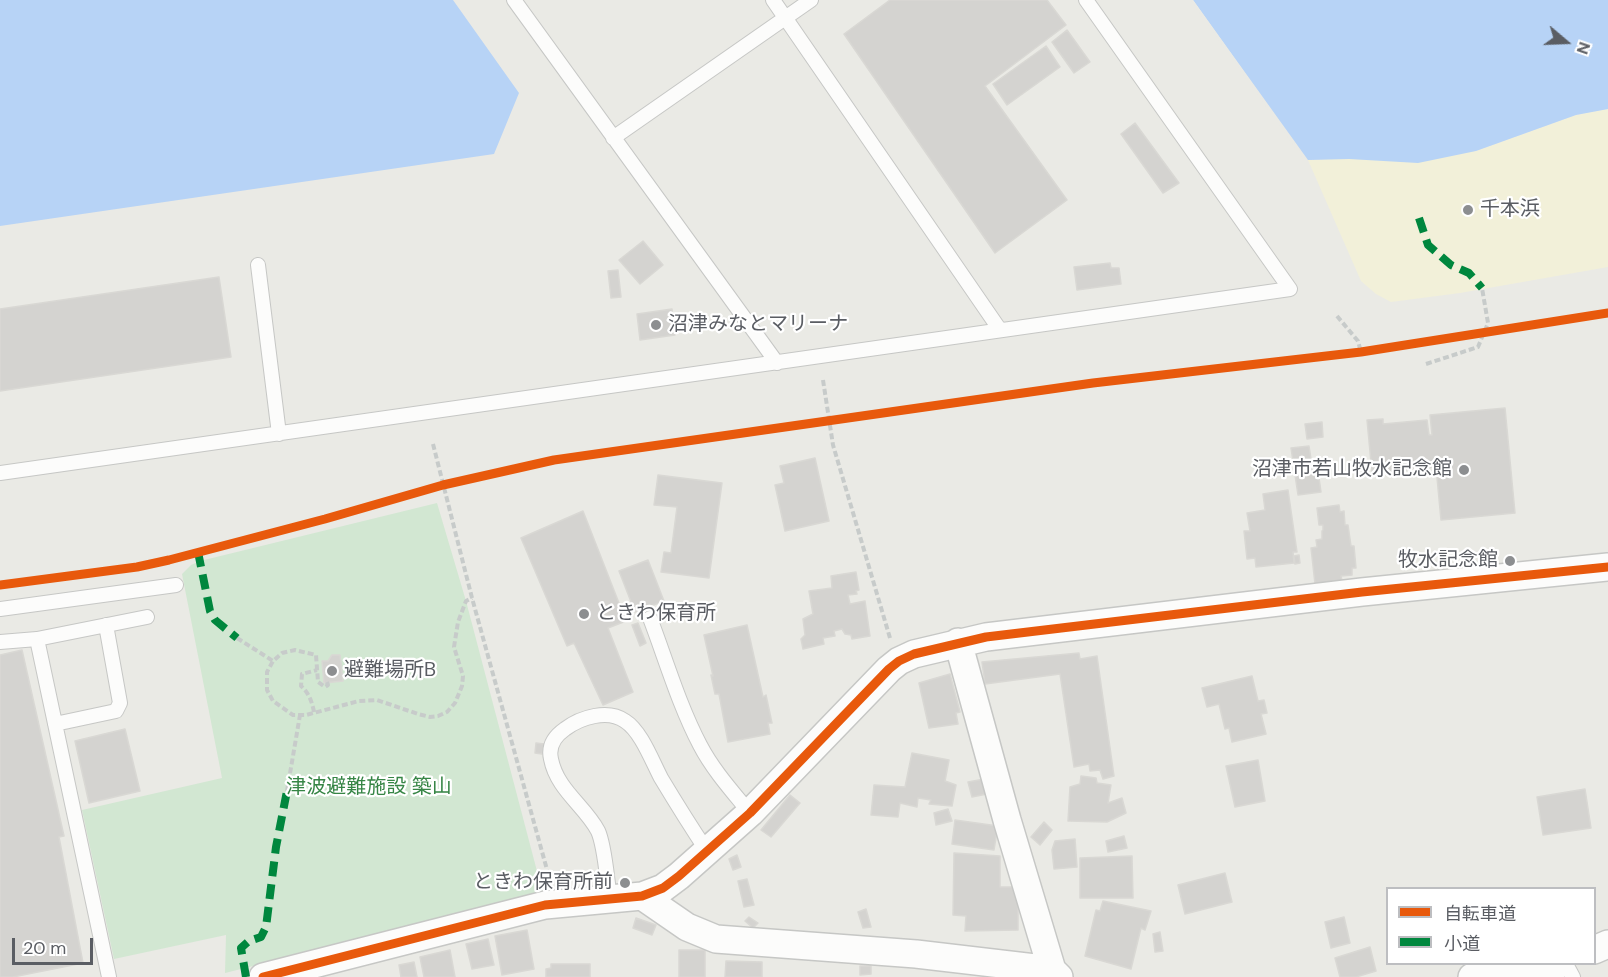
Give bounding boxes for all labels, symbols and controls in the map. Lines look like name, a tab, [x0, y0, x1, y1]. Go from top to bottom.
north arrow	[1536, 12, 1596, 72]
text: N	[1572, 39, 1595, 57]
place label: 千本浜	[1480, 198, 1540, 222]
marker: 千本浜	[1461, 203, 1475, 217]
place label: 沼津みなとマリーナ	[668, 313, 848, 337]
marker: 沼津みなとマリーナ	[649, 318, 663, 332]
place label: 沼津市若山牧水記念館	[1252, 458, 1452, 482]
marker: 沼津市若山牧水記念館	[1457, 463, 1471, 477]
place label: 牧水記念館	[1398, 549, 1498, 573]
marker: 牧水記念館	[1503, 554, 1517, 568]
place label: ときわ保育所	[596, 602, 716, 626]
marker: ときわ保育所	[577, 607, 591, 621]
place label: 避難場所B	[344, 659, 436, 683]
marker: 避難場所B	[325, 664, 339, 678]
park label: 津波避難施設 築山	[286, 776, 452, 800]
place label: ときわ保育所前	[473, 871, 613, 895]
marker: ときわ保育所前	[618, 876, 632, 890]
legend	[1386, 887, 1596, 965]
text: 自転車道	[1444, 902, 1516, 926]
scale bar	[15, 926, 96, 964]
text: 小道	[1444, 932, 1480, 956]
text: 20 m	[23, 936, 66, 960]

